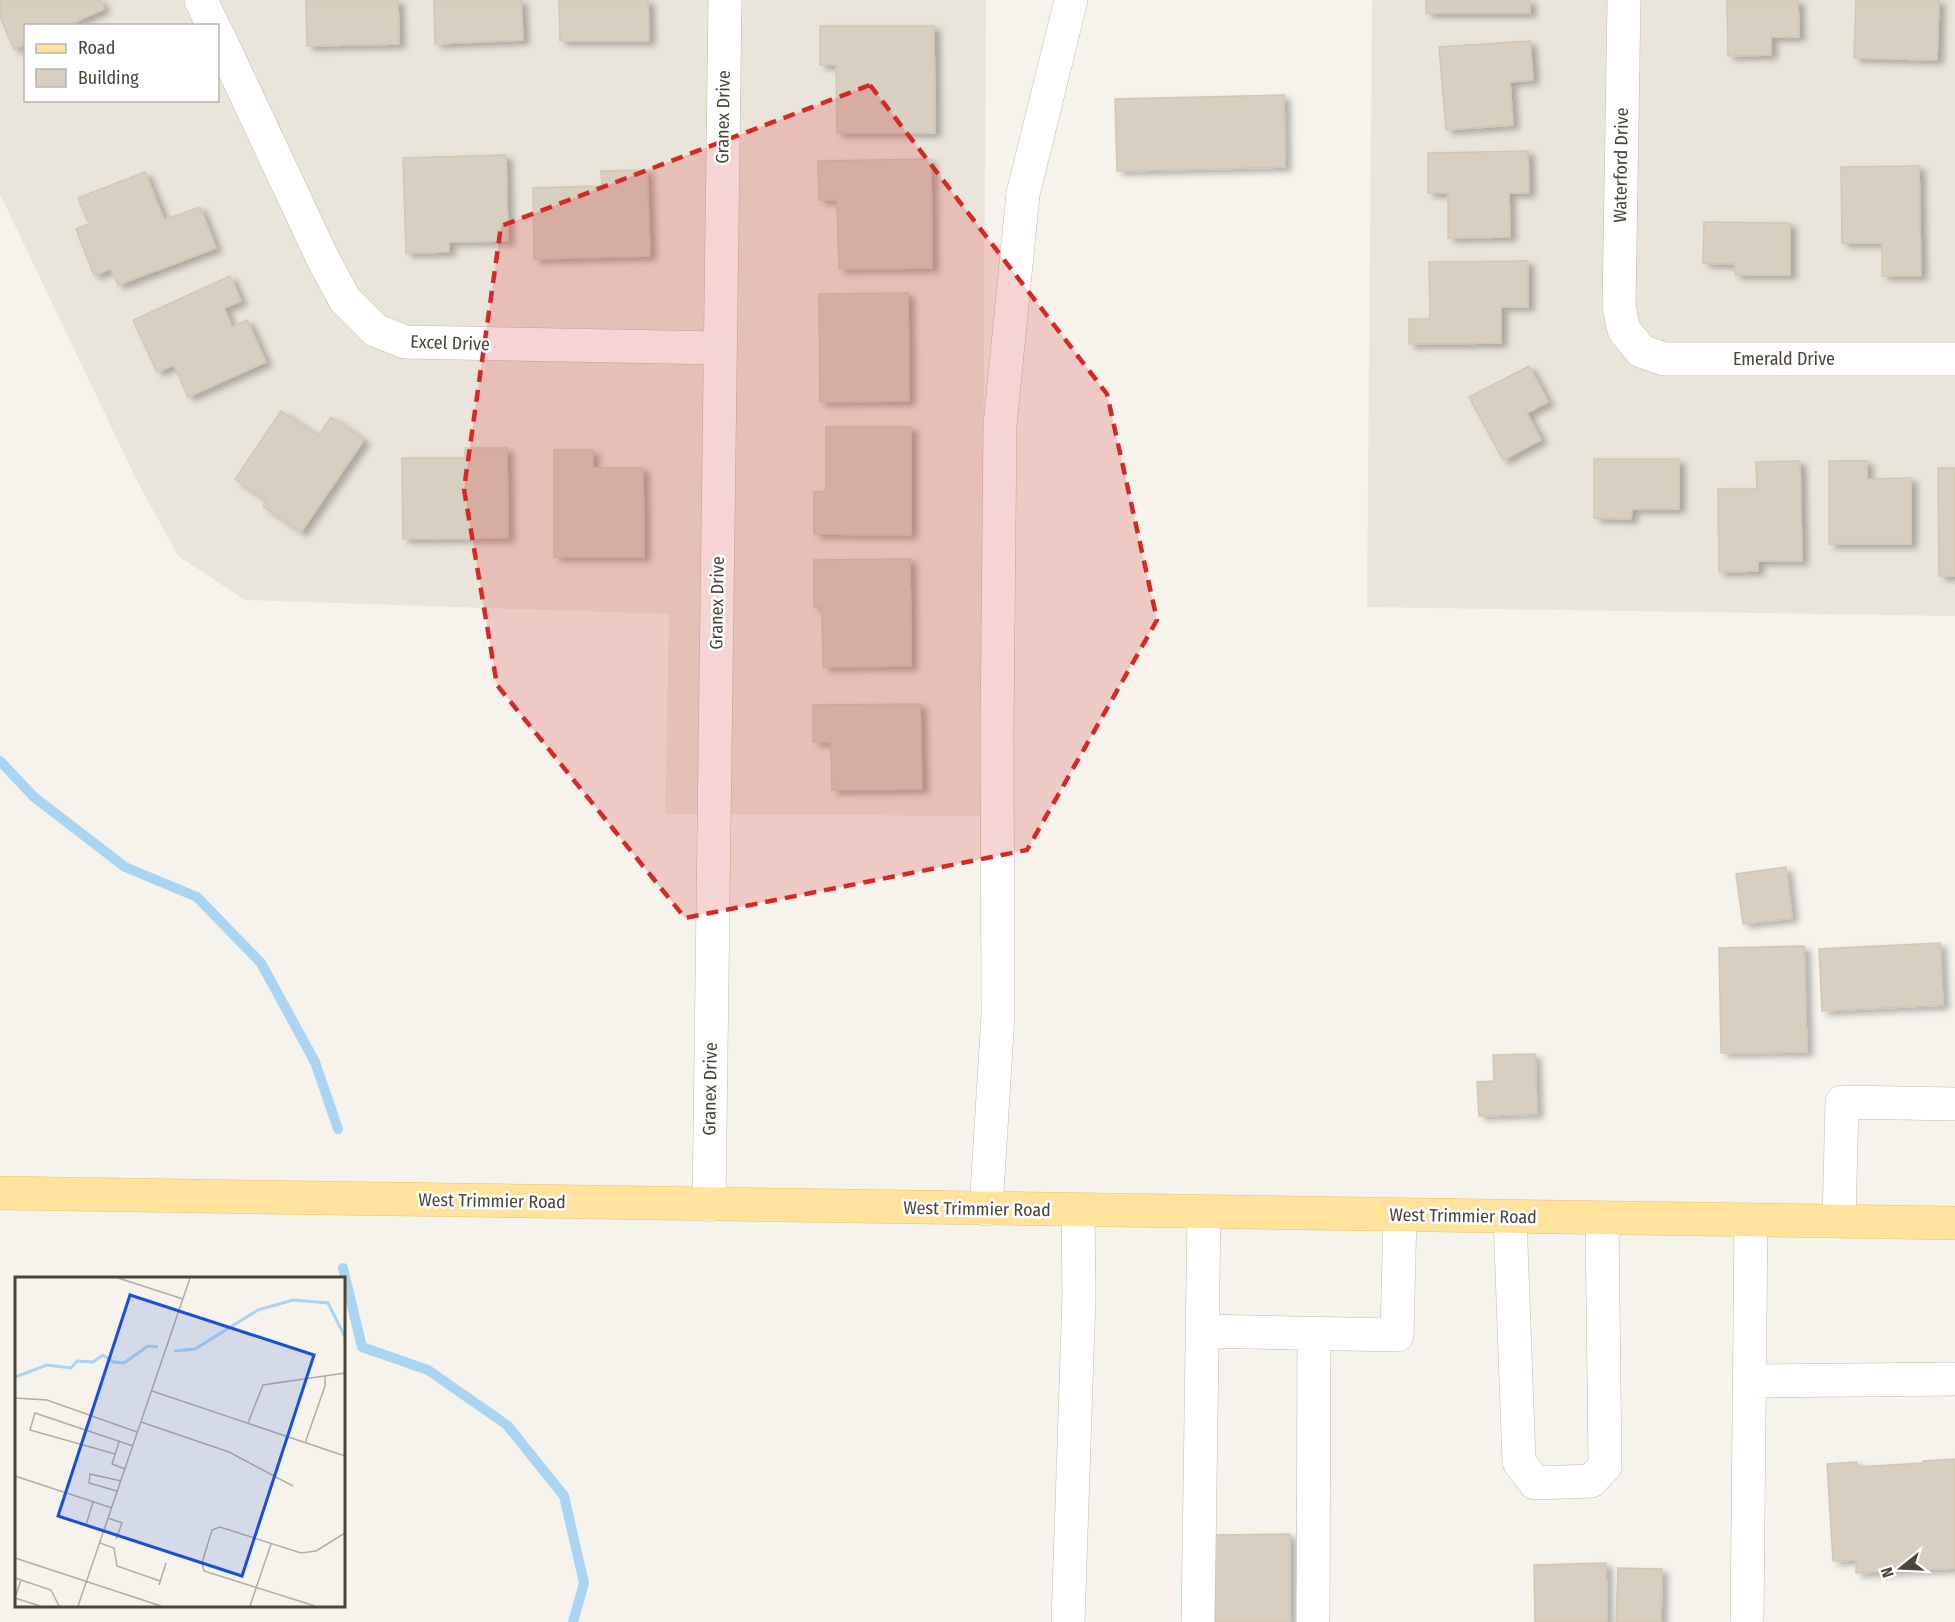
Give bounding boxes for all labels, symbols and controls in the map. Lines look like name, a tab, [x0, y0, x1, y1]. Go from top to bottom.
legend	[24, 24, 219, 102]
text: Road	[78, 37, 115, 59]
text: Building	[78, 67, 139, 89]
street label: Granex Drive	[711, 70, 735, 164]
street label: Waterford Drive	[1609, 107, 1633, 223]
street label: Excel Drive	[410, 331, 490, 355]
street label: Emerald Drive	[1733, 348, 1835, 370]
street label: Granex Drive	[705, 556, 729, 650]
street label: Granex Drive	[698, 1042, 722, 1136]
street label: West Trimmier Road	[418, 1189, 566, 1213]
street label: West Trimmier Road	[903, 1197, 1051, 1221]
street label: West Trimmier Road	[1389, 1204, 1537, 1228]
inset map	[15, 1277, 345, 1607]
north arrow	[1871, 1538, 1931, 1598]
text: N	[1877, 1565, 1898, 1580]

